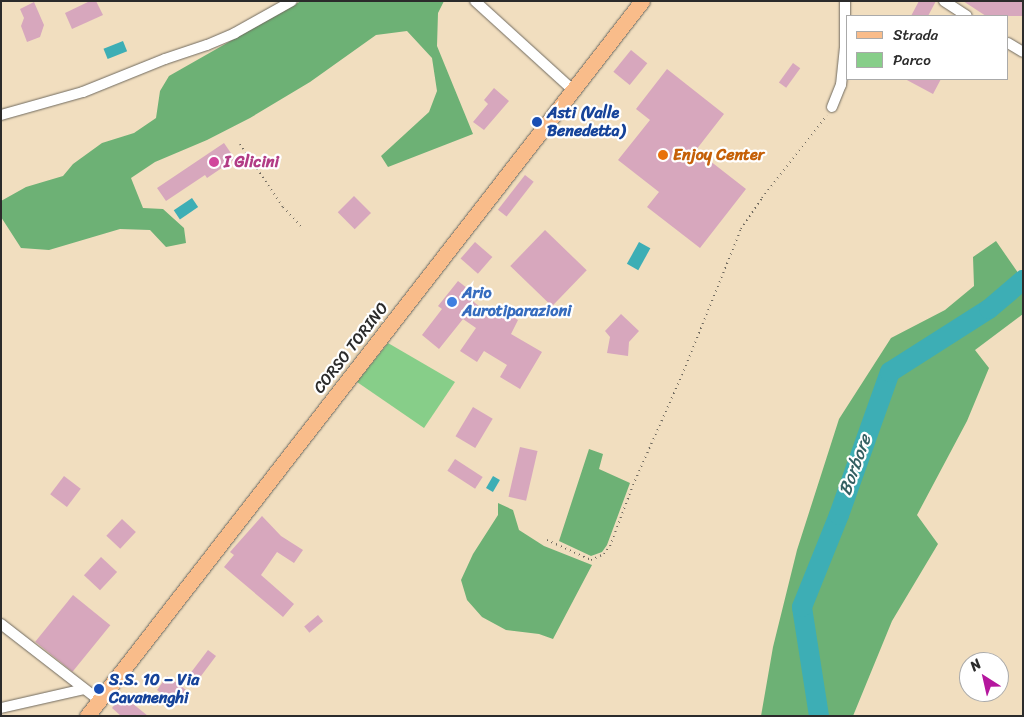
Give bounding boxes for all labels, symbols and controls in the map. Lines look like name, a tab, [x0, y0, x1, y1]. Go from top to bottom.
legend	[846, 15, 1009, 80]
text: Strada	[893, 22, 938, 48]
text: Parco	[893, 47, 931, 73]
place label: Asti (Valle Benedetta)	[547, 103, 625, 141]
marker: Asti (Valle Benedetta)	[531, 116, 543, 128]
place label: Enjoy Center	[673, 145, 765, 165]
marker: Enjoy Center	[657, 149, 669, 161]
place label: I Glicini	[224, 152, 279, 172]
marker: I Glicini	[208, 156, 220, 168]
place label: Ario Aurotiparazioni	[462, 283, 571, 321]
marker: Ario Aurotiparazioni	[446, 296, 458, 308]
street label: CORSO TORINO	[310, 299, 392, 397]
water label: Borbore	[834, 432, 876, 498]
north arrow	[959, 652, 1009, 702]
text: N	[965, 652, 987, 678]
place label: S.S. 10 – Via Cavanenghi	[109, 670, 199, 708]
marker: S.S. 10 – Via Cavanenghi	[93, 683, 105, 695]

